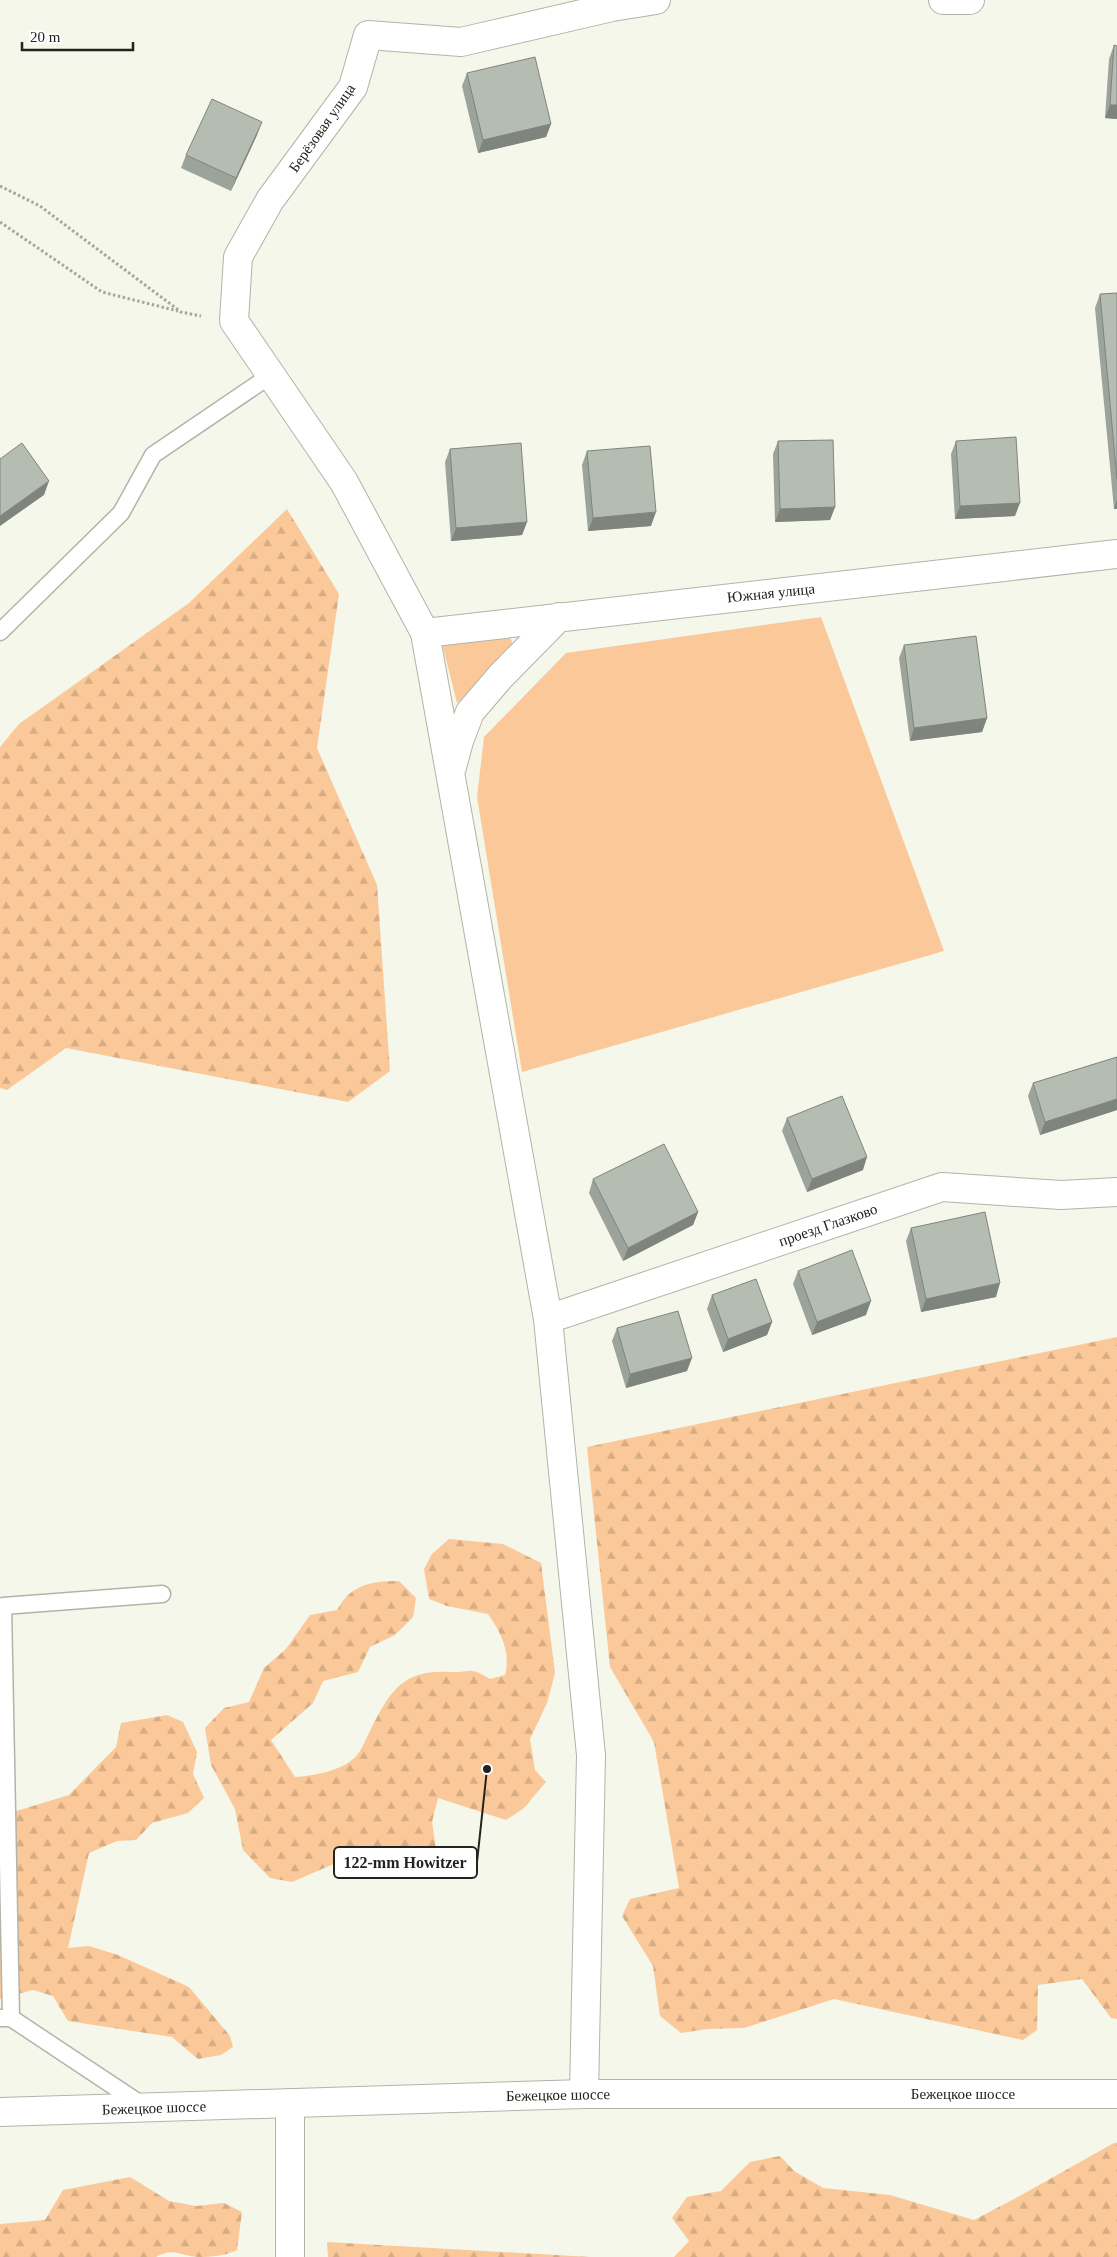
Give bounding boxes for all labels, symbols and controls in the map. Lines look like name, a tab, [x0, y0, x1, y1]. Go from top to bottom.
scale bar	[22, 20, 134, 52]
text: 20 m	[30, 29, 61, 45]
street label: Берёзовая улица	[286, 81, 359, 175]
street label: Южная улица	[726, 580, 816, 606]
street label: проезд Глазково	[777, 1201, 879, 1249]
callout: 122-mm Howitzer	[334, 1847, 477, 1878]
text: 122-mm Howitzer	[343, 1854, 467, 1871]
street label: Бежецкое шоссе	[506, 2086, 611, 2104]
street label: Бежецкое шоссе	[911, 2086, 1015, 2102]
street label: Бежецкое шоссе	[102, 2098, 207, 2118]

